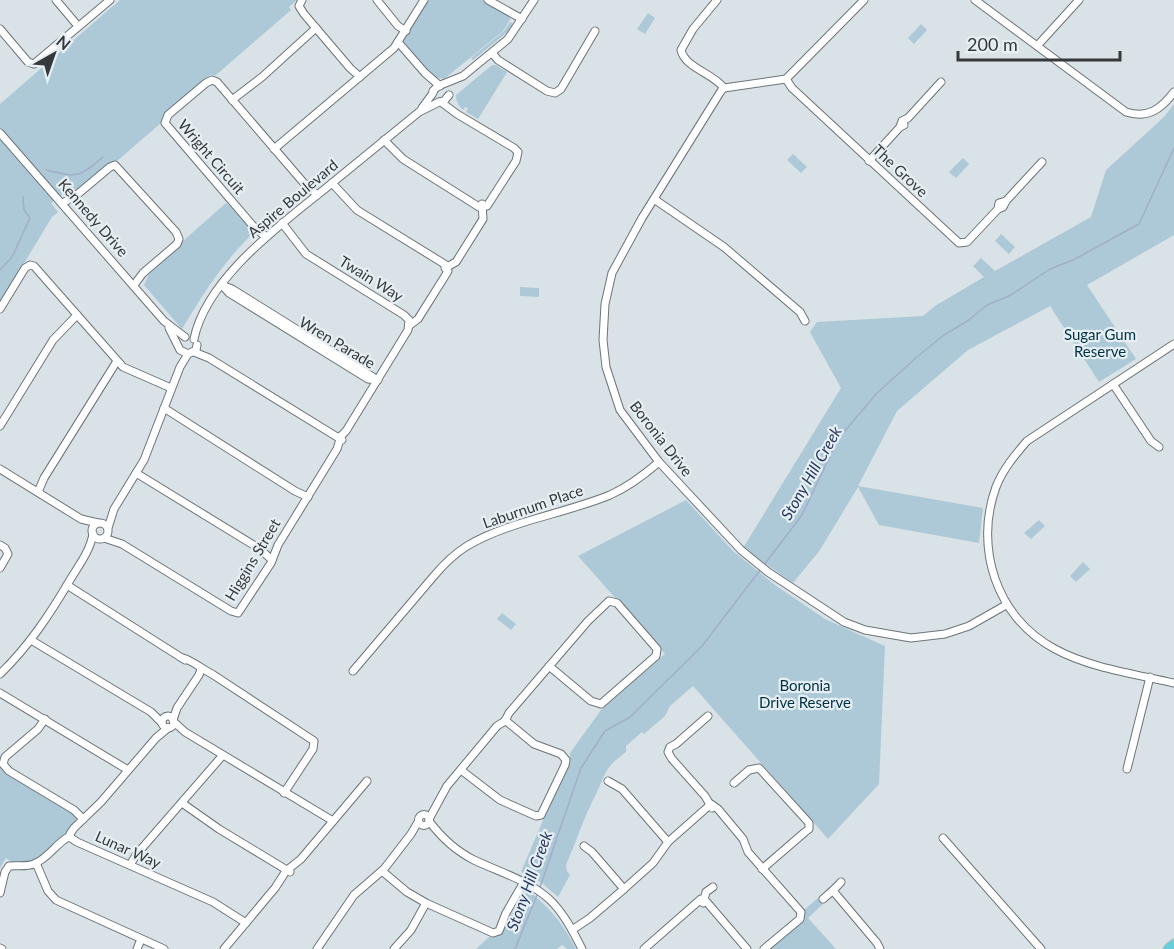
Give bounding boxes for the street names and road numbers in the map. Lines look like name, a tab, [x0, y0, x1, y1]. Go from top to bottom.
street label: Wright Circuit	[175, 116, 249, 198]
street label: The Grove	[869, 140, 932, 200]
street label: Aspire Boulevard	[244, 155, 341, 241]
street label: Kennedy Drive	[55, 175, 133, 260]
street label: Twain Way	[336, 251, 407, 305]
street label: Wren Parade	[296, 312, 379, 372]
street label: Boronia Drive	[627, 397, 697, 480]
street label: Laburnum Place	[480, 480, 585, 532]
street label: Higgins Street	[221, 515, 284, 604]
street label: Lunar Way	[93, 827, 164, 872]

